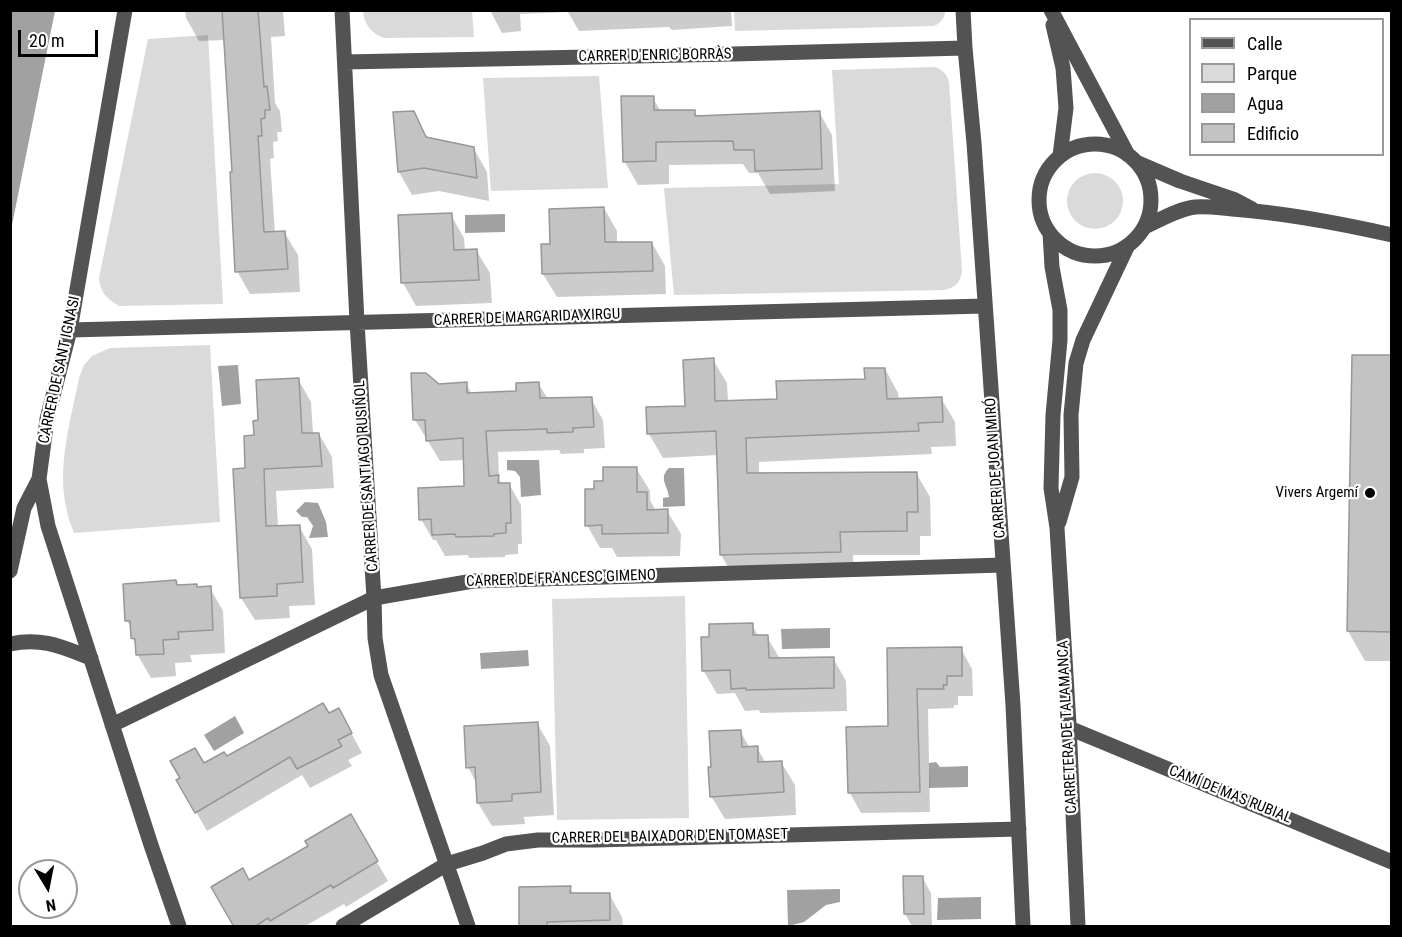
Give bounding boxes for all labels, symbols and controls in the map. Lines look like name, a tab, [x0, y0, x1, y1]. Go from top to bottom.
scale bar	[21, 18, 100, 56]
legend	[1189, 18, 1384, 156]
text: 20 m	[29, 30, 64, 51]
text: Calle	[1247, 33, 1283, 54]
street label: CARRER D'ENRIC BORRÀS	[578, 46, 732, 66]
text: Parque	[1247, 63, 1297, 84]
text: Agua	[1247, 93, 1284, 114]
text: Edificio	[1247, 123, 1299, 144]
street label: CARRER DE SANT IGNASI	[36, 295, 84, 445]
street label: CARRER DE MARGARIDA XIRGU	[434, 306, 620, 330]
street label: CARRER DE SANTIAGO RUSIÑOL	[351, 380, 383, 572]
street label: CARRER DE JOAN MIRÓ	[982, 397, 1010, 539]
place label: Vivers Argemí	[1276, 484, 1358, 502]
marker: Vivers Argemí	[1363, 486, 1377, 500]
street label: CARRER DE FRANCESC GIMENO	[466, 567, 656, 591]
street label: CARRETERA DE TALAMANCA	[1054, 640, 1082, 814]
street label: CAMÍ DE MAS RUBIAL	[1166, 762, 1294, 828]
street label: CARRER DEL BAIXADOR D'EN TOMASET	[552, 826, 788, 848]
north arrow	[18, 859, 78, 919]
text: N	[44, 895, 57, 915]

